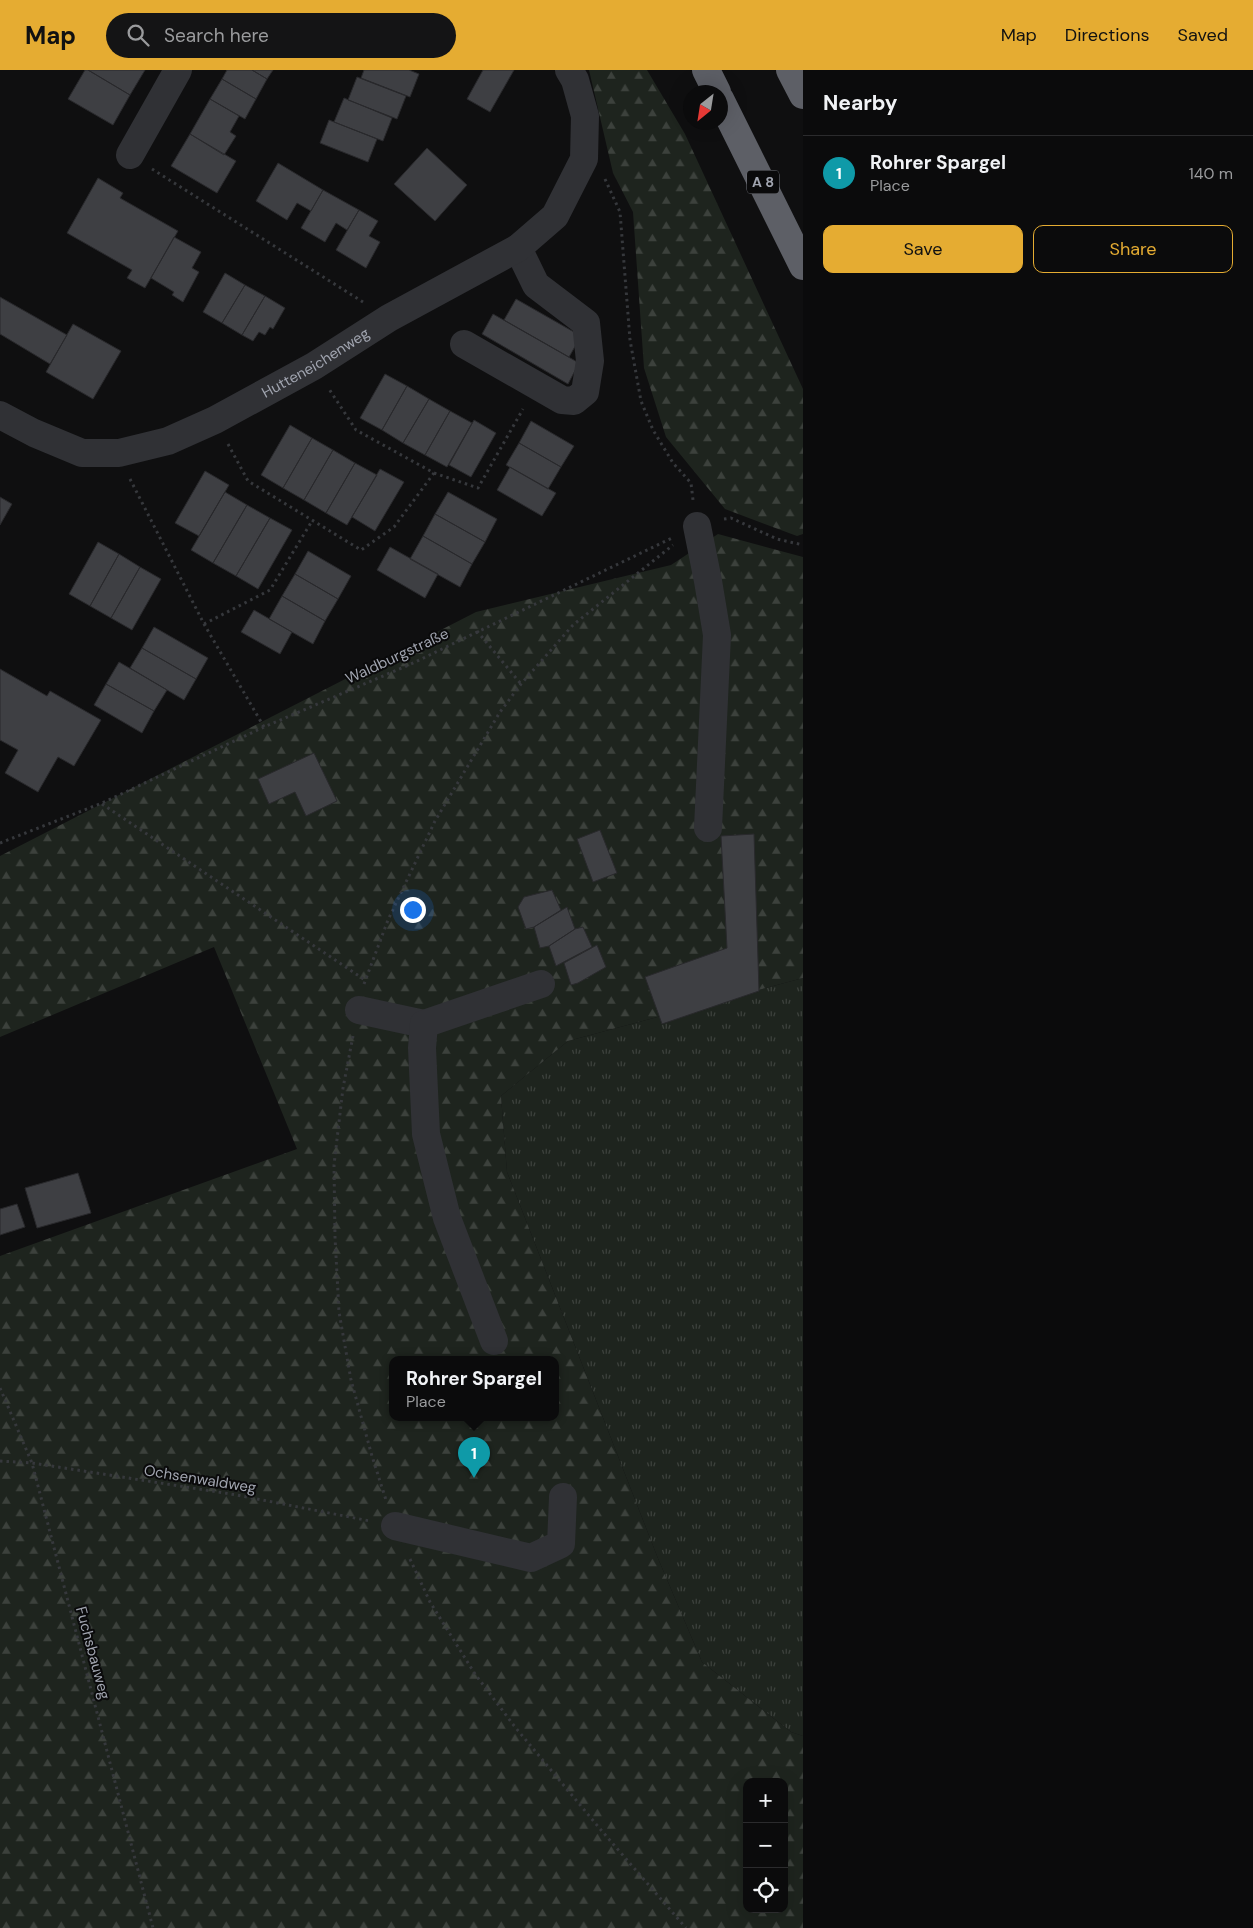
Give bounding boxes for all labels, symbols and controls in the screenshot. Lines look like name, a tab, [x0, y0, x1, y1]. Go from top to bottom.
search box	[106, 13, 456, 58]
text: Map	[25, 20, 76, 51]
icon: search	[124, 21, 152, 49]
text: Search here	[164, 23, 269, 48]
text: Map	[1001, 23, 1037, 47]
text: Directions	[1065, 23, 1150, 47]
text: Saved	[1178, 23, 1228, 47]
north arrow	[683, 85, 728, 130]
text: Nearby	[823, 89, 897, 117]
text: Rohrer Spargel	[870, 150, 1006, 175]
text: 1	[836, 163, 842, 184]
text: 140 m	[1189, 163, 1233, 184]
road number: A 8	[747, 170, 779, 194]
text: Place	[870, 175, 910, 196]
button: Save	[823, 225, 1023, 273]
button: Share	[1033, 225, 1233, 273]
street label: Hutteneichenweg	[258, 323, 373, 403]
street label: Waldburgstraße	[342, 623, 452, 689]
your location	[400, 897, 426, 923]
popup	[389, 1356, 559, 1421]
text: Rohrer Spargel	[406, 1366, 542, 1391]
text: Place	[406, 1391, 446, 1412]
pin: 1	[458, 1437, 490, 1478]
street label: Ochsenwaldweg	[142, 1460, 258, 1498]
street label: Fuchsbauweg	[71, 1604, 115, 1702]
map controls	[743, 1778, 788, 1913]
button: +	[743, 1778, 788, 1823]
button: −	[743, 1823, 788, 1868]
button: locate	[743, 1868, 788, 1913]

